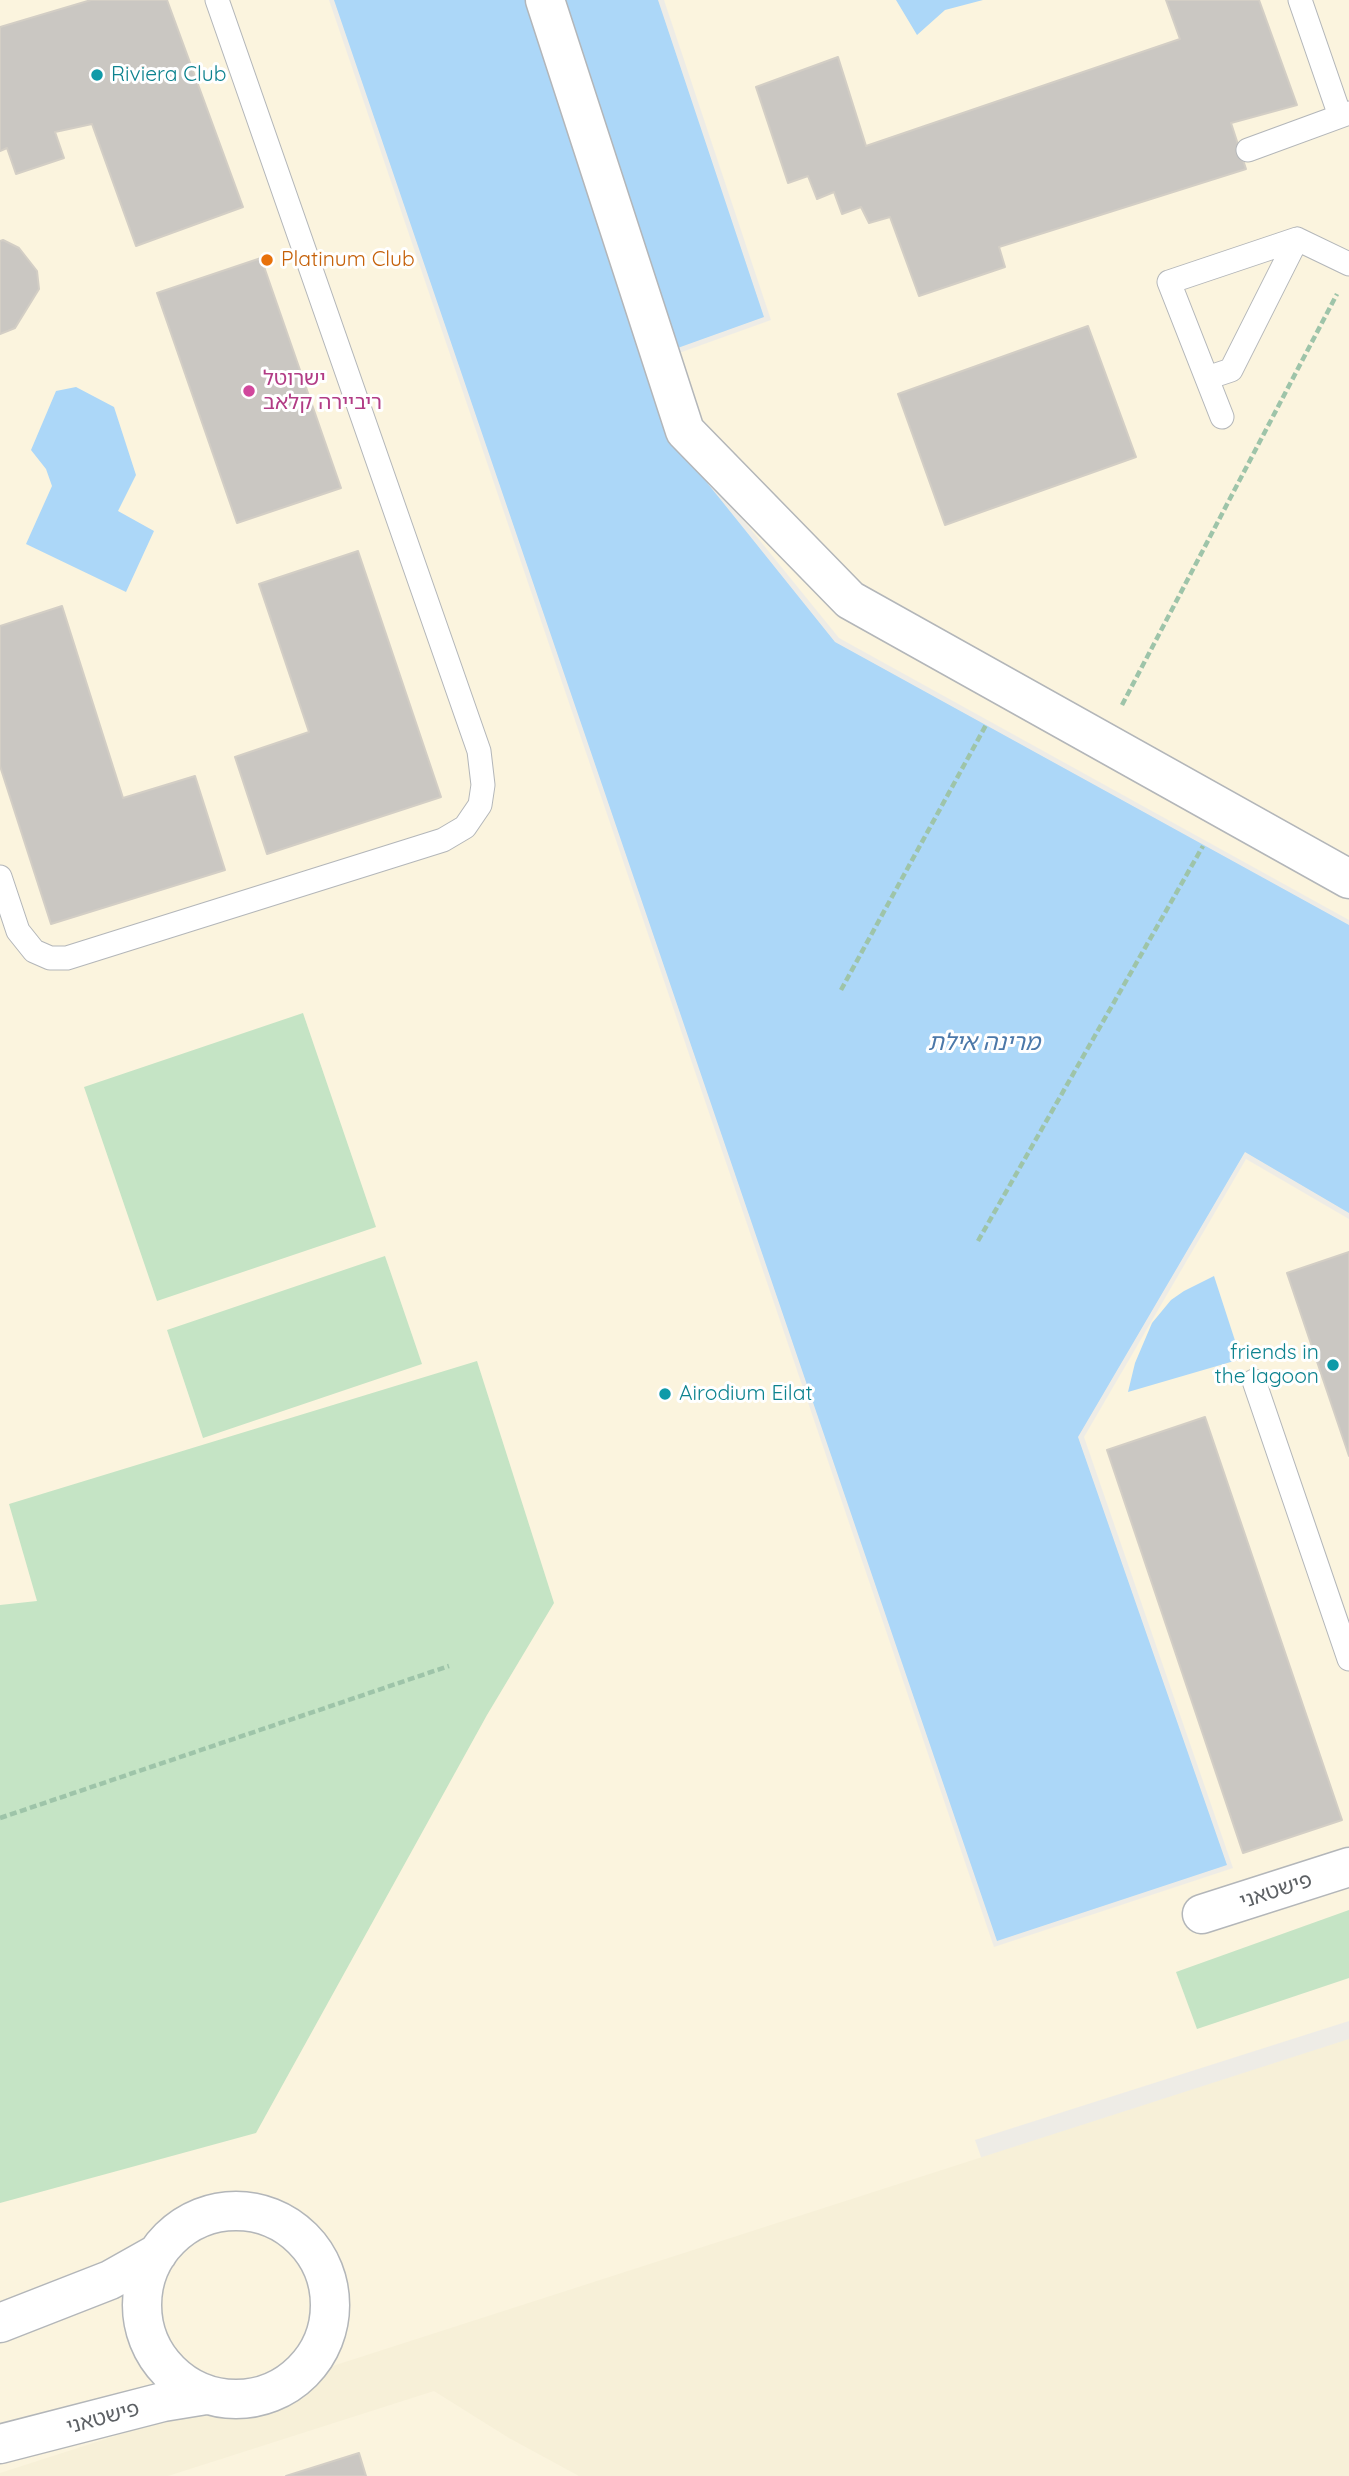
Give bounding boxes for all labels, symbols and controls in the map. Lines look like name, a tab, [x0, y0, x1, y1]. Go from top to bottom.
place label: Riviera Club	[111, 62, 226, 88]
marker: Riviera Club	[89, 67, 105, 83]
place label: Platinum Club	[281, 247, 415, 273]
marker: Platinum Club	[259, 252, 275, 268]
place label: ישרוטל ריביירה קלאב	[263, 366, 382, 416]
marker: ישרוטל ריביירה קלאב	[241, 383, 257, 399]
water label: מרינה אילת	[928, 1029, 1040, 1057]
place label: friends in the lagoon	[1215, 1340, 1319, 1390]
marker: friends in the lagoon	[1325, 1357, 1341, 1373]
place label: Airodium Eilat	[679, 1381, 813, 1407]
marker: Airodium Eilat	[657, 1386, 673, 1402]
street label: פישטאני	[1237, 1868, 1315, 1914]
street label: פישטאני	[64, 2396, 142, 2440]

